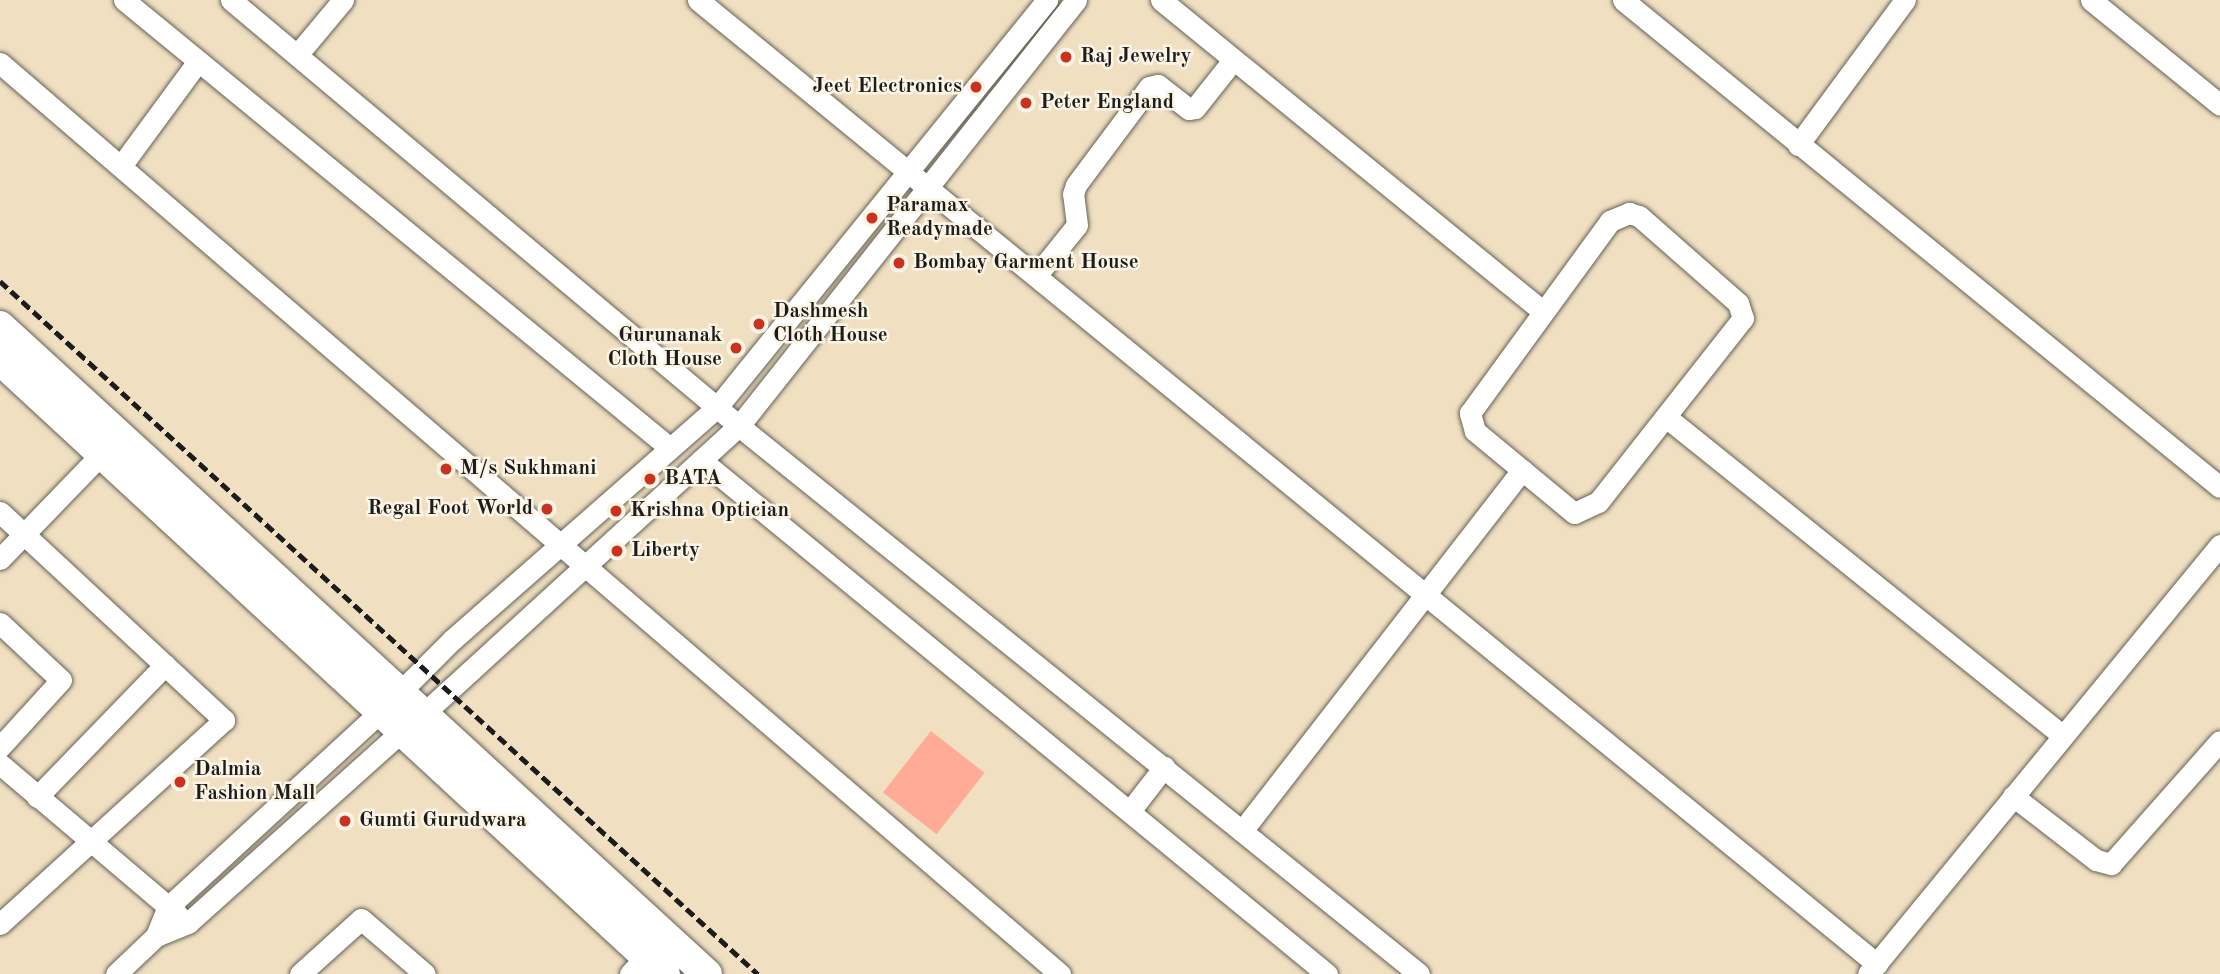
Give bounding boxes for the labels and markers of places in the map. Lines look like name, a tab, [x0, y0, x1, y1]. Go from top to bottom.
place label: Raj Jewelry	[1080, 44, 1191, 70]
marker: Raj Jewelry	[1058, 49, 1074, 65]
place label: Jeet Electronics	[813, 74, 962, 100]
marker: Jeet Electronics	[968, 79, 984, 95]
place label: Peter England	[1040, 90, 1174, 116]
marker: Peter England	[1018, 95, 1034, 111]
place label: Paramax Readymade	[886, 193, 993, 243]
marker: Paramax Readymade	[864, 210, 880, 226]
place label: Bombay Garment House	[913, 250, 1139, 276]
marker: Bombay Garment House	[891, 255, 907, 271]
place label: Dashmesh Cloth House	[773, 299, 888, 349]
marker: Dashmesh Cloth House	[751, 316, 767, 332]
place label: Gurunanak Cloth House	[607, 323, 722, 373]
marker: Gurunanak Cloth House	[728, 340, 744, 356]
place label: M/s Sukhmani	[460, 456, 596, 482]
marker: M/s Sukhmani	[438, 461, 454, 477]
place label: BATA	[664, 466, 722, 492]
marker: BATA	[642, 471, 658, 487]
place label: Regal Foot World	[367, 496, 533, 522]
place label: Krishna Optician	[630, 498, 789, 524]
marker: Regal Foot World	[539, 501, 555, 517]
marker: Krishna Optician	[608, 503, 624, 519]
place label: Liberty	[631, 538, 700, 564]
marker: Liberty	[609, 543, 625, 559]
place label: Dalmia Fashion Mall	[194, 757, 316, 807]
marker: Dalmia Fashion Mall	[172, 774, 188, 790]
place label: Gumti Gurudwara	[359, 808, 527, 834]
marker: Gumti Gurudwara	[337, 813, 353, 829]

